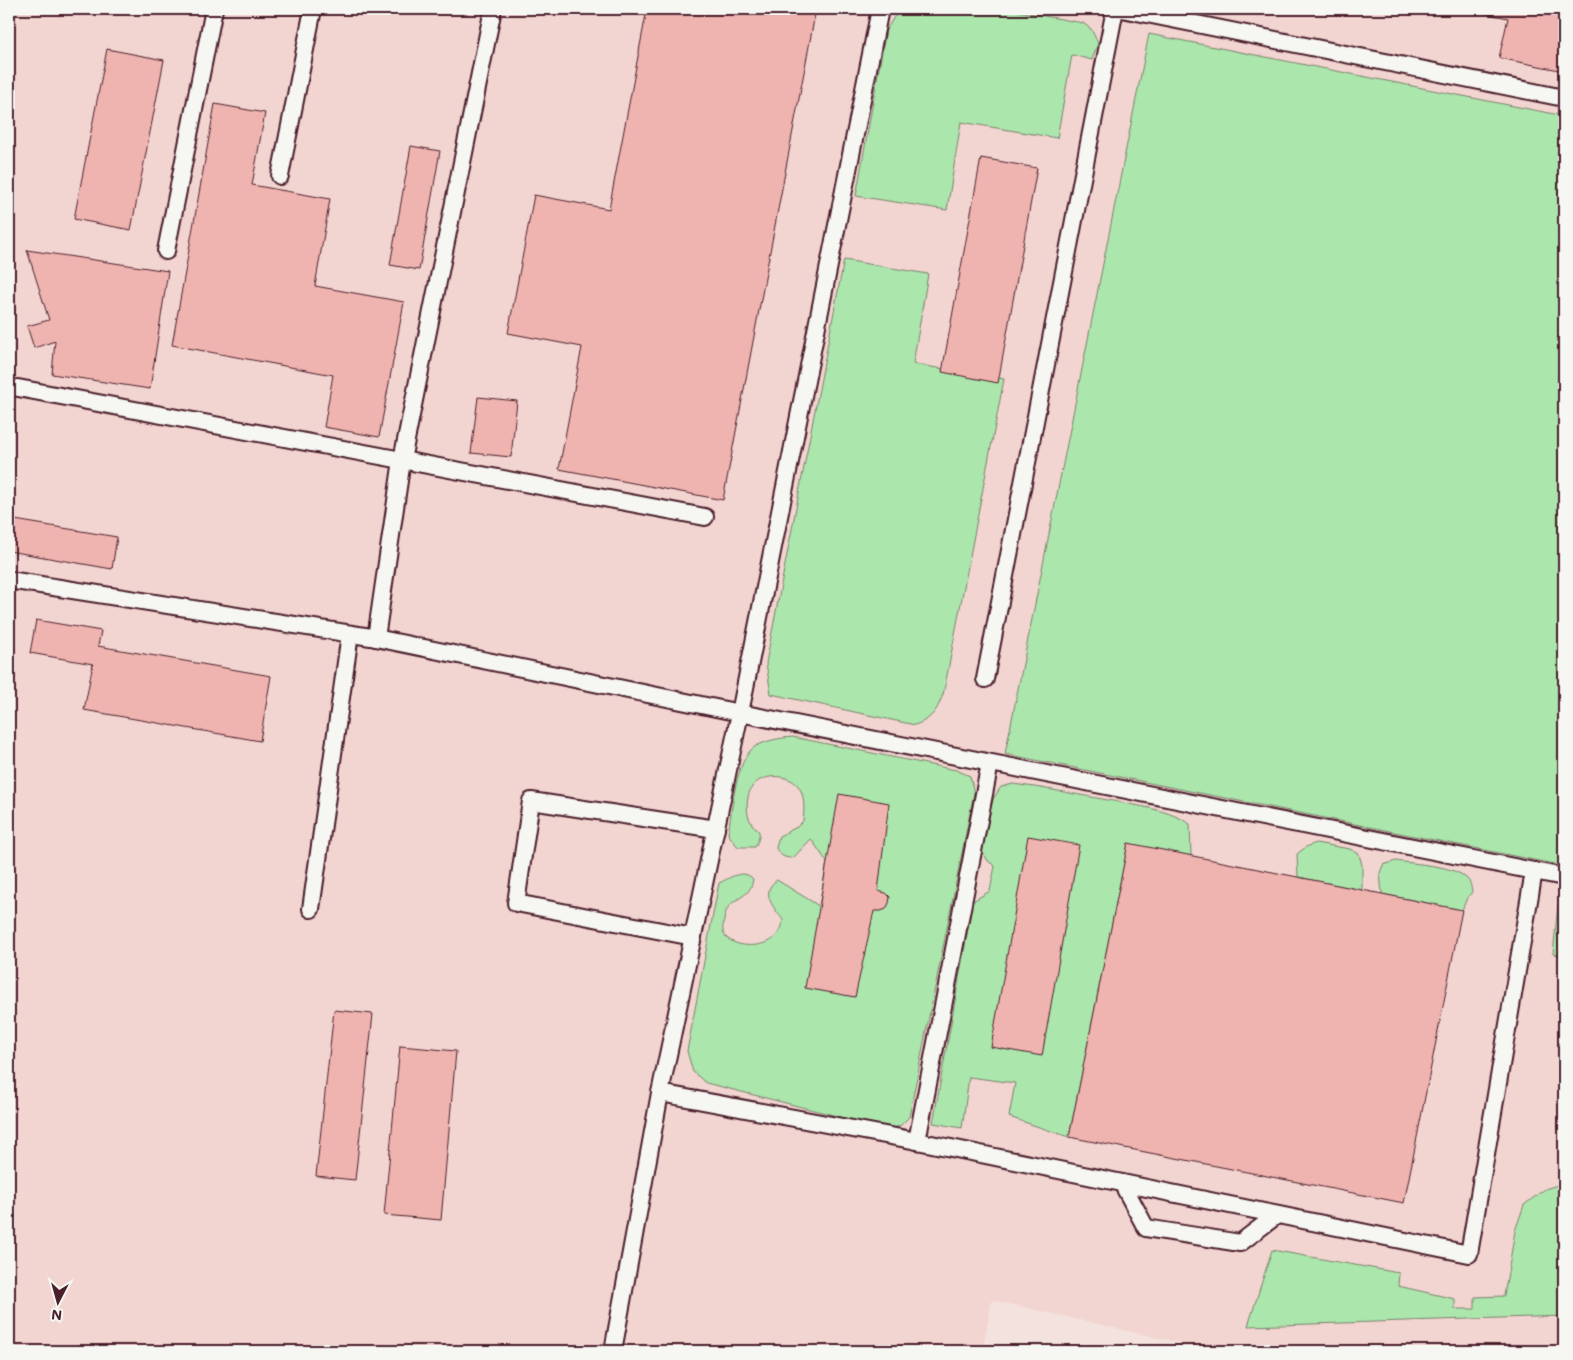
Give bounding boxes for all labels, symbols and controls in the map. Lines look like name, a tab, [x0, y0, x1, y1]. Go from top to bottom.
north arrow	[32, 1278, 82, 1328]
text: N	[50, 1305, 63, 1325]

